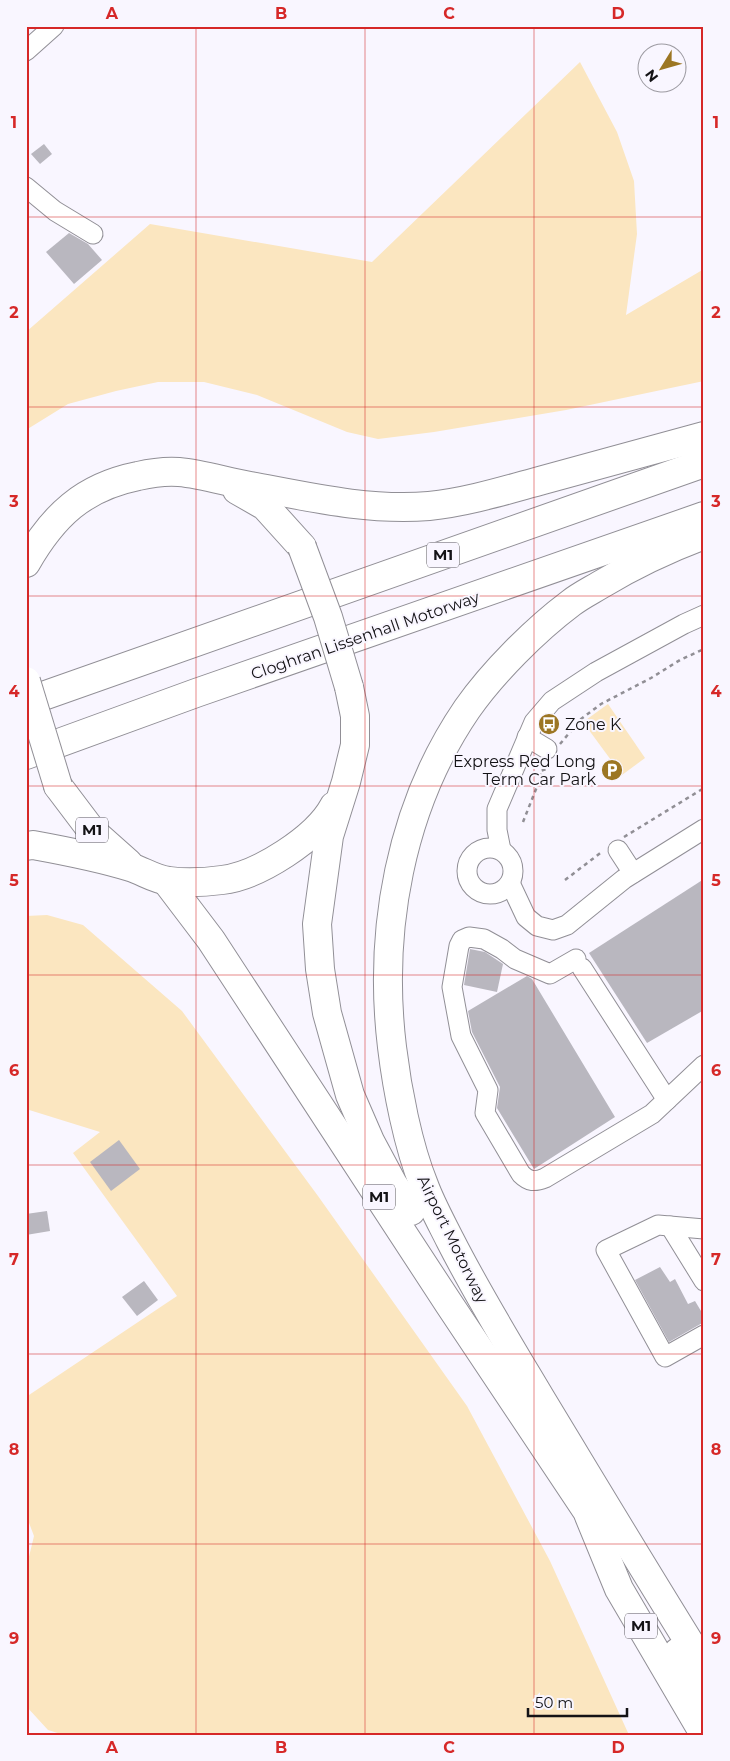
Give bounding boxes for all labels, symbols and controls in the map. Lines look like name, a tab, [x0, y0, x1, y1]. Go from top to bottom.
text: A	[105, 4, 119, 23]
text: B	[275, 4, 287, 23]
text: C	[443, 4, 455, 23]
text: D	[611, 4, 625, 23]
north arrow	[638, 42, 688, 92]
text: N	[641, 66, 662, 86]
text: 1	[11, 113, 17, 132]
text: 1	[713, 113, 719, 132]
text: 2	[9, 303, 19, 322]
text: 2	[711, 303, 721, 322]
text: 3	[8, 492, 19, 511]
text: 3	[710, 492, 721, 511]
road number: M1	[427, 542, 459, 568]
street label: Cloghran Lissenhall Motorway	[248, 587, 482, 684]
text: 4	[8, 682, 20, 701]
text: 4	[710, 682, 722, 701]
bus stop icon: Zone K	[537, 712, 561, 736]
place label: Zone K	[565, 715, 622, 734]
place label: Express Red Long Term Car Park	[453, 752, 596, 789]
parking icon: Express Red Long Term Car Park	[600, 758, 624, 782]
road number: M1	[76, 818, 108, 842]
text: 5	[9, 871, 19, 890]
text: 5	[711, 871, 721, 890]
text: 6	[9, 1061, 19, 1080]
text: 6	[711, 1061, 721, 1080]
street label: Airport Motorway	[413, 1172, 492, 1307]
road number: M1	[363, 1184, 395, 1210]
text: 7	[9, 1250, 19, 1269]
text: 7	[711, 1250, 721, 1269]
text: 8	[9, 1440, 19, 1459]
text: 8	[711, 1440, 721, 1459]
road number: M1	[625, 1614, 657, 1638]
text: 9	[9, 1629, 19, 1648]
text: 9	[711, 1629, 721, 1648]
scale bar	[528, 1686, 626, 1718]
text: 50 m	[535, 1693, 573, 1712]
text: A	[105, 1738, 119, 1757]
text: B	[275, 1738, 287, 1757]
text: C	[443, 1738, 455, 1757]
text: D	[611, 1738, 625, 1757]

